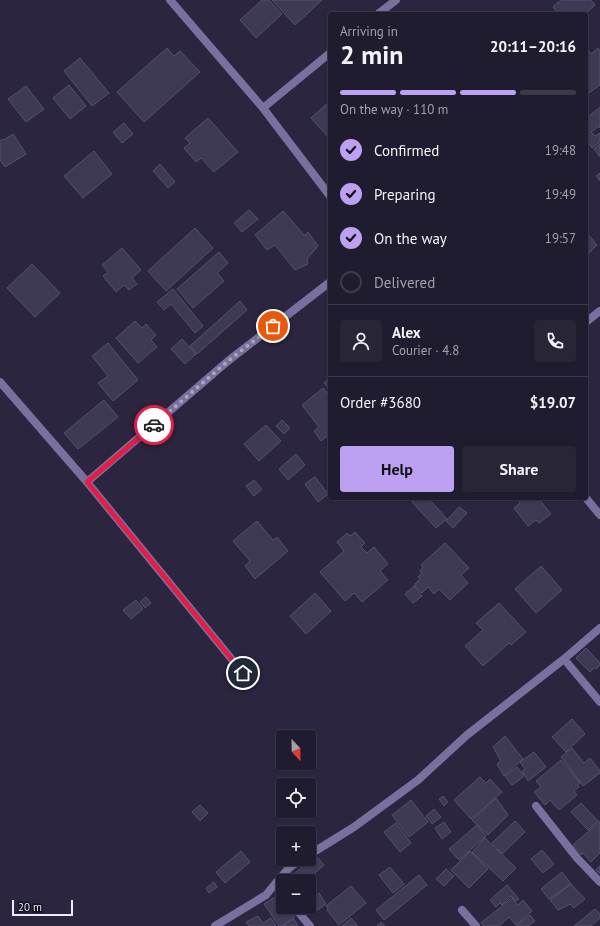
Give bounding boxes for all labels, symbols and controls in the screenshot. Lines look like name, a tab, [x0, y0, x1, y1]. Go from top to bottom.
text: Arriving in	[340, 23, 398, 40]
text: 20:11–20:16	[490, 37, 576, 56]
text: 2 min	[340, 38, 403, 71]
text: On the way · 110 m	[340, 101, 448, 118]
icon: check	[340, 139, 362, 161]
text: Confirmed	[374, 141, 439, 160]
text: 19:48	[545, 142, 576, 159]
icon: check	[340, 183, 362, 205]
text: Preparing	[374, 185, 436, 204]
text: 19:49	[545, 186, 576, 203]
icon: check	[340, 227, 362, 249]
text: On the way	[374, 229, 447, 248]
text: 19:57	[545, 230, 576, 247]
text: Delivered	[374, 273, 435, 292]
pin	[256, 309, 290, 343]
icon: bag	[262, 315, 284, 337]
button: person	[340, 320, 382, 362]
button: phone	[534, 320, 576, 362]
text: Alex	[392, 323, 421, 342]
text: Courier · 4.8	[392, 342, 459, 359]
text: Order #3680	[340, 393, 421, 412]
text: $19.07	[530, 393, 576, 412]
courier	[134, 405, 174, 445]
icon: car	[143, 414, 165, 436]
button: Help	[340, 446, 454, 492]
button: Share	[462, 446, 576, 492]
pin	[226, 656, 260, 690]
icon: home	[232, 662, 254, 684]
north arrow	[276, 730, 316, 770]
map controls	[276, 730, 316, 914]
button: locate	[276, 778, 316, 818]
button: +	[276, 826, 316, 866]
button: −	[276, 874, 316, 914]
scale bar	[12, 898, 73, 917]
text: 20 m	[18, 900, 42, 914]

